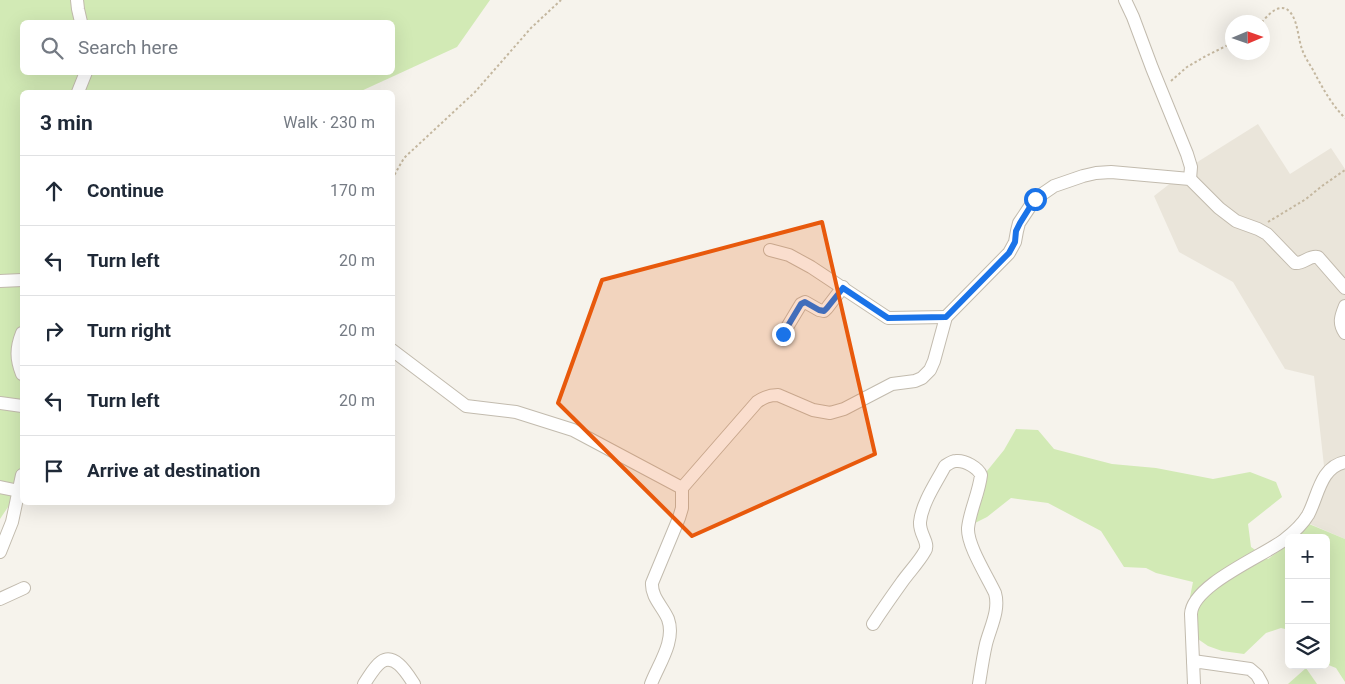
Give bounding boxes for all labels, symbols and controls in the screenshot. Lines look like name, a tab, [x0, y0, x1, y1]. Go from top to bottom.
north arrow	[1225, 15, 1270, 60]
search box	[20, 20, 395, 75]
icon: search	[38, 34, 66, 62]
text: Search here	[78, 36, 178, 59]
text: 3 min	[40, 111, 93, 135]
text: Walk · 230 m	[283, 113, 375, 132]
icon: ahead	[40, 177, 68, 205]
text: Continue	[87, 179, 164, 202]
text: 170 m	[330, 181, 375, 200]
route start	[1024, 188, 1047, 211]
icon: left	[40, 247, 68, 275]
text: Turn left	[87, 249, 160, 272]
text: 20 m	[339, 251, 375, 270]
icon: right	[40, 317, 68, 345]
text: Turn right	[87, 319, 171, 342]
text: 20 m	[339, 321, 375, 340]
route end	[772, 323, 795, 346]
icon: left	[40, 387, 68, 415]
text: Turn left	[87, 389, 160, 412]
text: 20 m	[339, 391, 375, 410]
icon: arrive	[40, 457, 68, 485]
text: Arrive at destination	[87, 459, 260, 482]
map controls	[1285, 534, 1330, 669]
button: +	[1285, 534, 1330, 579]
button: −	[1285, 579, 1330, 624]
button: layers	[1285, 624, 1330, 669]

